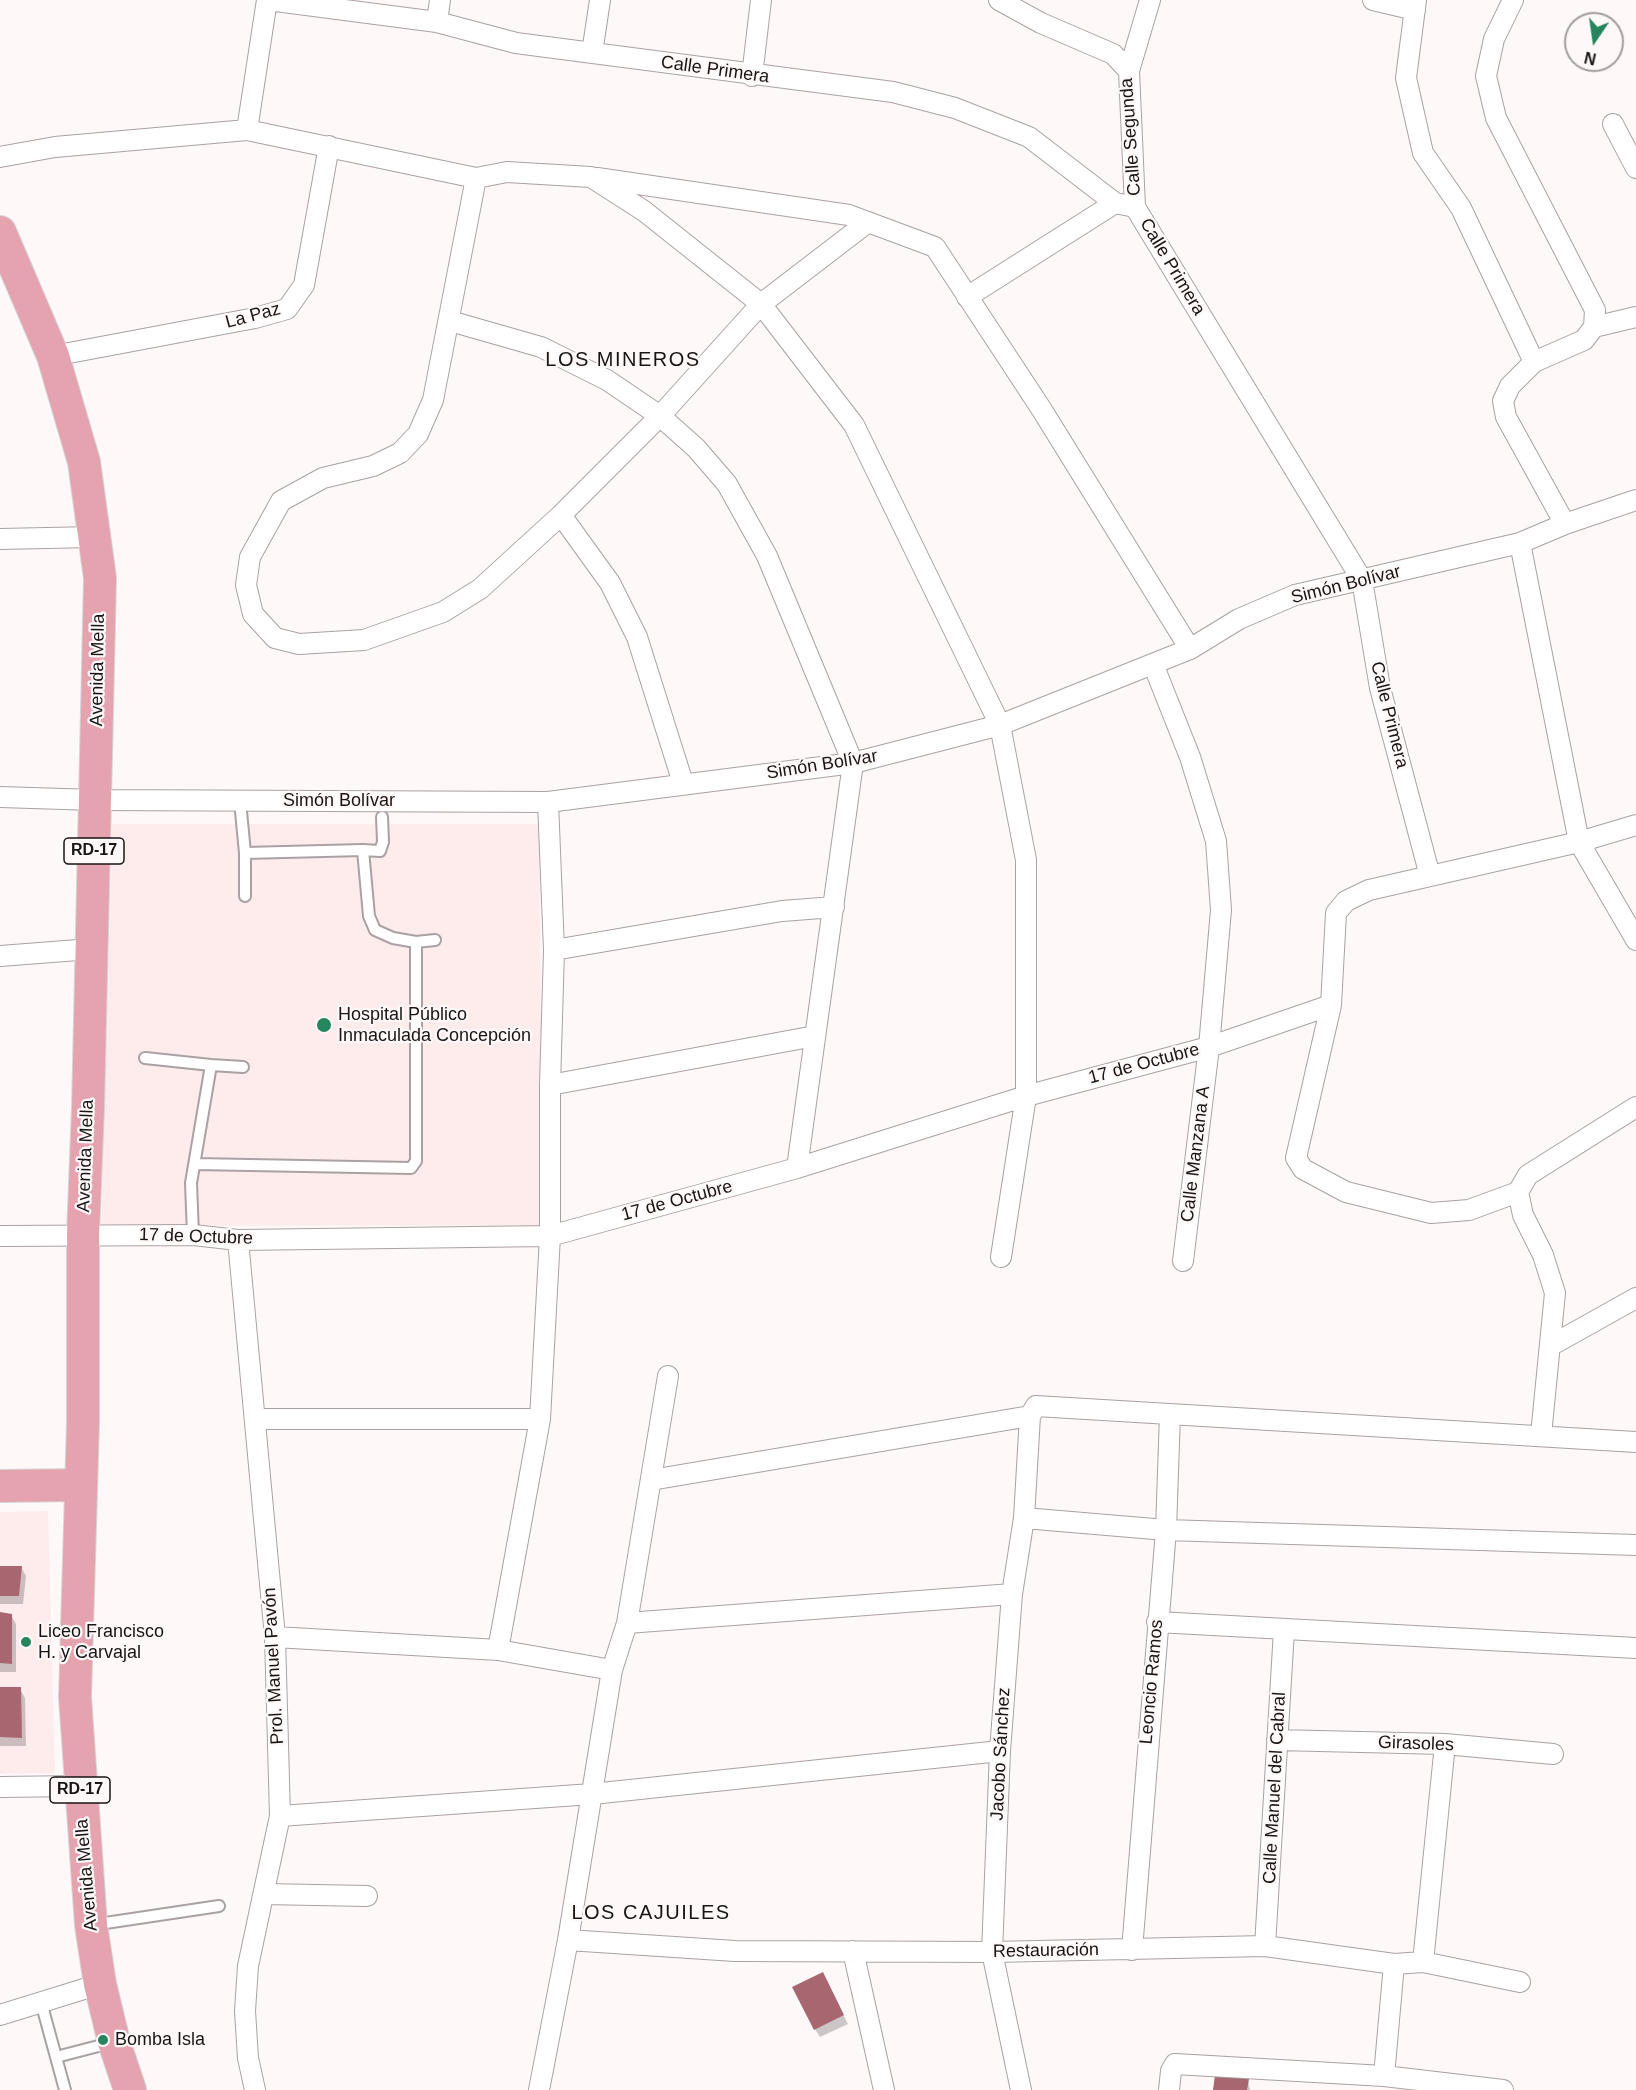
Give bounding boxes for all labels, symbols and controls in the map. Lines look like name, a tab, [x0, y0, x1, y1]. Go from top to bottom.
north arrow	[1564, 12, 1624, 72]
text: N	[1583, 48, 1598, 68]
street label: Calle Primera	[660, 52, 770, 88]
street label: Calle Segunda	[1116, 77, 1146, 197]
street label: Calle Primera	[1135, 215, 1209, 319]
street label: La Paz	[223, 298, 283, 334]
district label: LOS MINEROS	[545, 348, 701, 372]
street label: Simón Bolívar	[1289, 561, 1403, 609]
street label: Avenida Mella	[86, 613, 110, 727]
street label: Calle Primera	[1365, 659, 1413, 771]
street label: Simón Bolívar	[765, 746, 879, 784]
street label: Simón Bolívar	[283, 790, 395, 812]
road number: RD-17	[64, 838, 124, 864]
place label: Hospital Público Inmaculada Concepción	[338, 1004, 531, 1046]
marker: Hospital Público Inmaculada Concepción	[315, 1016, 333, 1034]
street label: 17 de Octubre	[1086, 1039, 1202, 1089]
street label: Calle Manzana A	[1177, 1085, 1215, 1223]
street label: Avenida Mella	[73, 1099, 99, 1213]
street label: 17 de Octubre	[619, 1176, 735, 1226]
street label: 17 de Octubre	[139, 1224, 253, 1250]
street label: Prol. Manuel Pavón	[259, 1587, 289, 1745]
street label: Leoncio Ramos	[1136, 1619, 1168, 1745]
place label: Liceo Francisco H. y Carvajal	[38, 1621, 164, 1664]
marker: Liceo Francisco H. y Carvajal	[19, 1635, 33, 1649]
street label: Jacobo Sánchez	[987, 1687, 1015, 1821]
street label: Calle Manuel del Cabral	[1259, 1692, 1291, 1884]
street label: Girasoles	[1378, 1732, 1454, 1756]
road number: RD-17	[50, 1777, 110, 1803]
street label: Avenida Mella	[71, 1818, 103, 1932]
district label: LOS CAJUILES	[571, 1901, 731, 1925]
street label: Restauración	[993, 1939, 1099, 1963]
place label: Bomba Isla	[115, 2029, 205, 2051]
marker: Bomba Isla	[96, 2033, 110, 2047]

